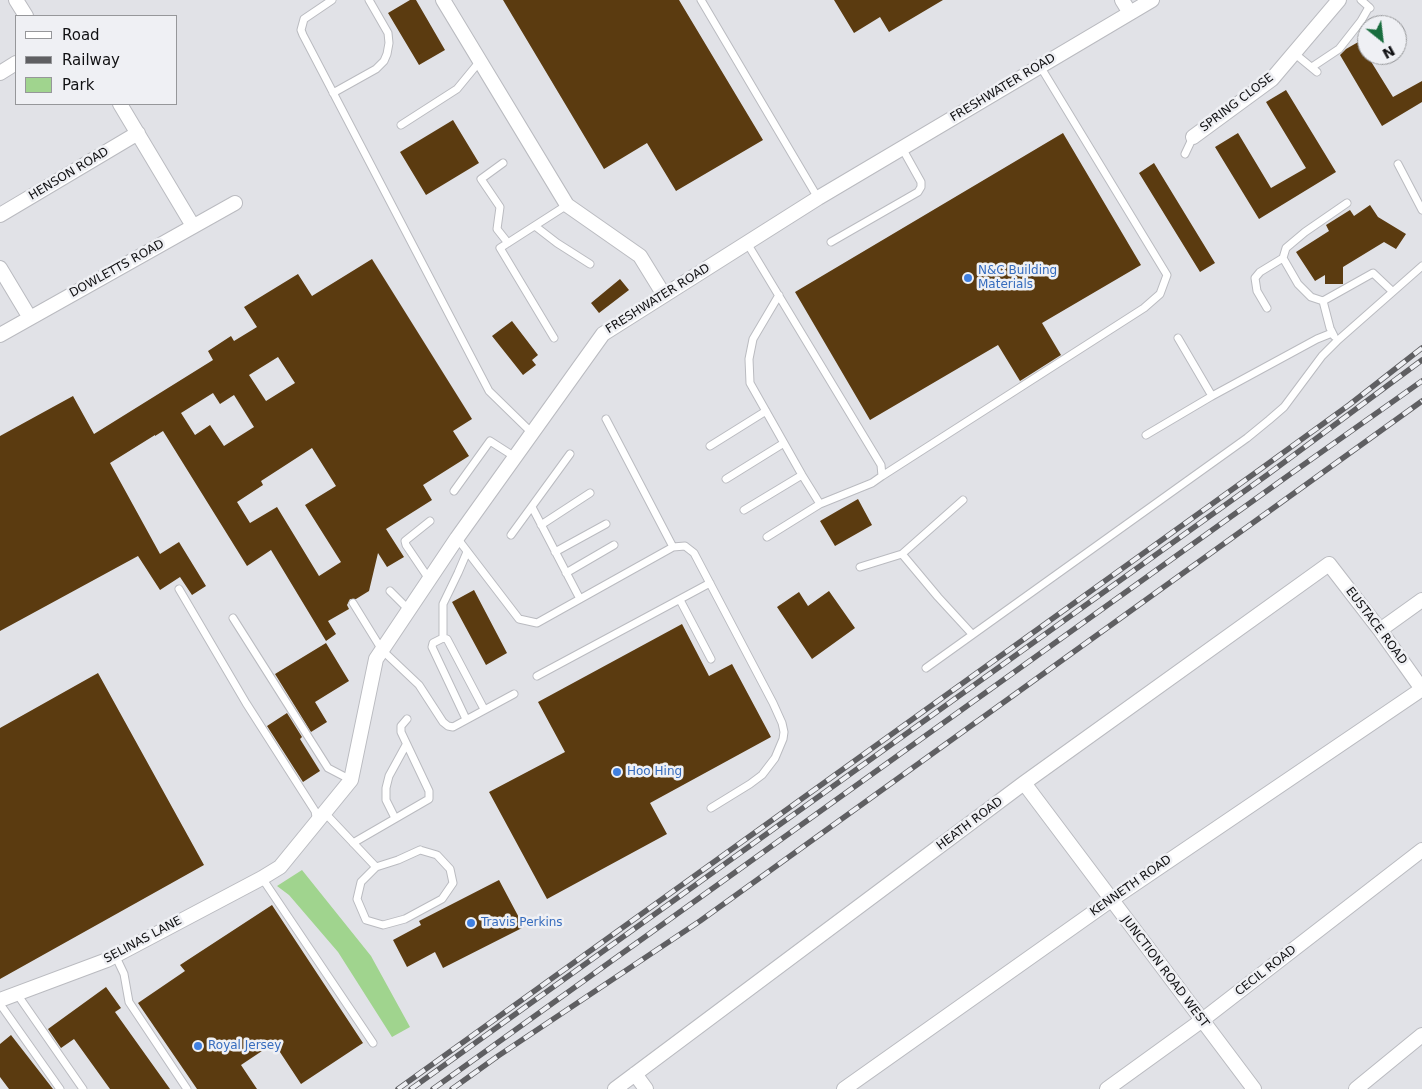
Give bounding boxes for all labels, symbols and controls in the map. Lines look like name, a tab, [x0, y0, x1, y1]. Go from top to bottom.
legend	[15, 15, 178, 105]
north arrow	[1357, 15, 1407, 65]
text: Road	[62, 26, 100, 44]
text: N	[1380, 42, 1398, 62]
text: Railway	[62, 51, 120, 69]
street label: FRESHWATER ROAD	[948, 51, 1058, 125]
street label: SPRING CLOSE	[1197, 71, 1277, 135]
text: Park	[62, 76, 94, 94]
street label: HENSON ROAD	[27, 145, 111, 203]
street label: DOWLETTS ROAD	[67, 237, 167, 301]
street label: FRESHWATER ROAD	[603, 261, 713, 337]
place label: N&C Building Materials	[978, 264, 1057, 292]
marker: N&C Building Materials	[962, 272, 974, 284]
street label: EUSTACE ROAD	[1342, 584, 1410, 668]
place label: Hoo Hing	[627, 765, 682, 779]
marker: Hoo Hing	[611, 766, 623, 778]
street label: HEATH ROAD	[934, 794, 1006, 854]
street label: KENNETH ROAD	[1087, 853, 1175, 919]
street label: JUNCTION ROAD WEST	[1118, 913, 1212, 1031]
street label: SELINAS LANE	[102, 914, 184, 966]
place label: Travis Perkins	[481, 916, 563, 930]
marker: Travis Perkins	[465, 917, 477, 929]
street label: CECIL ROAD	[1233, 943, 1299, 999]
place label: Royal Jersey	[208, 1039, 281, 1053]
marker: Royal Jersey	[192, 1040, 204, 1052]

